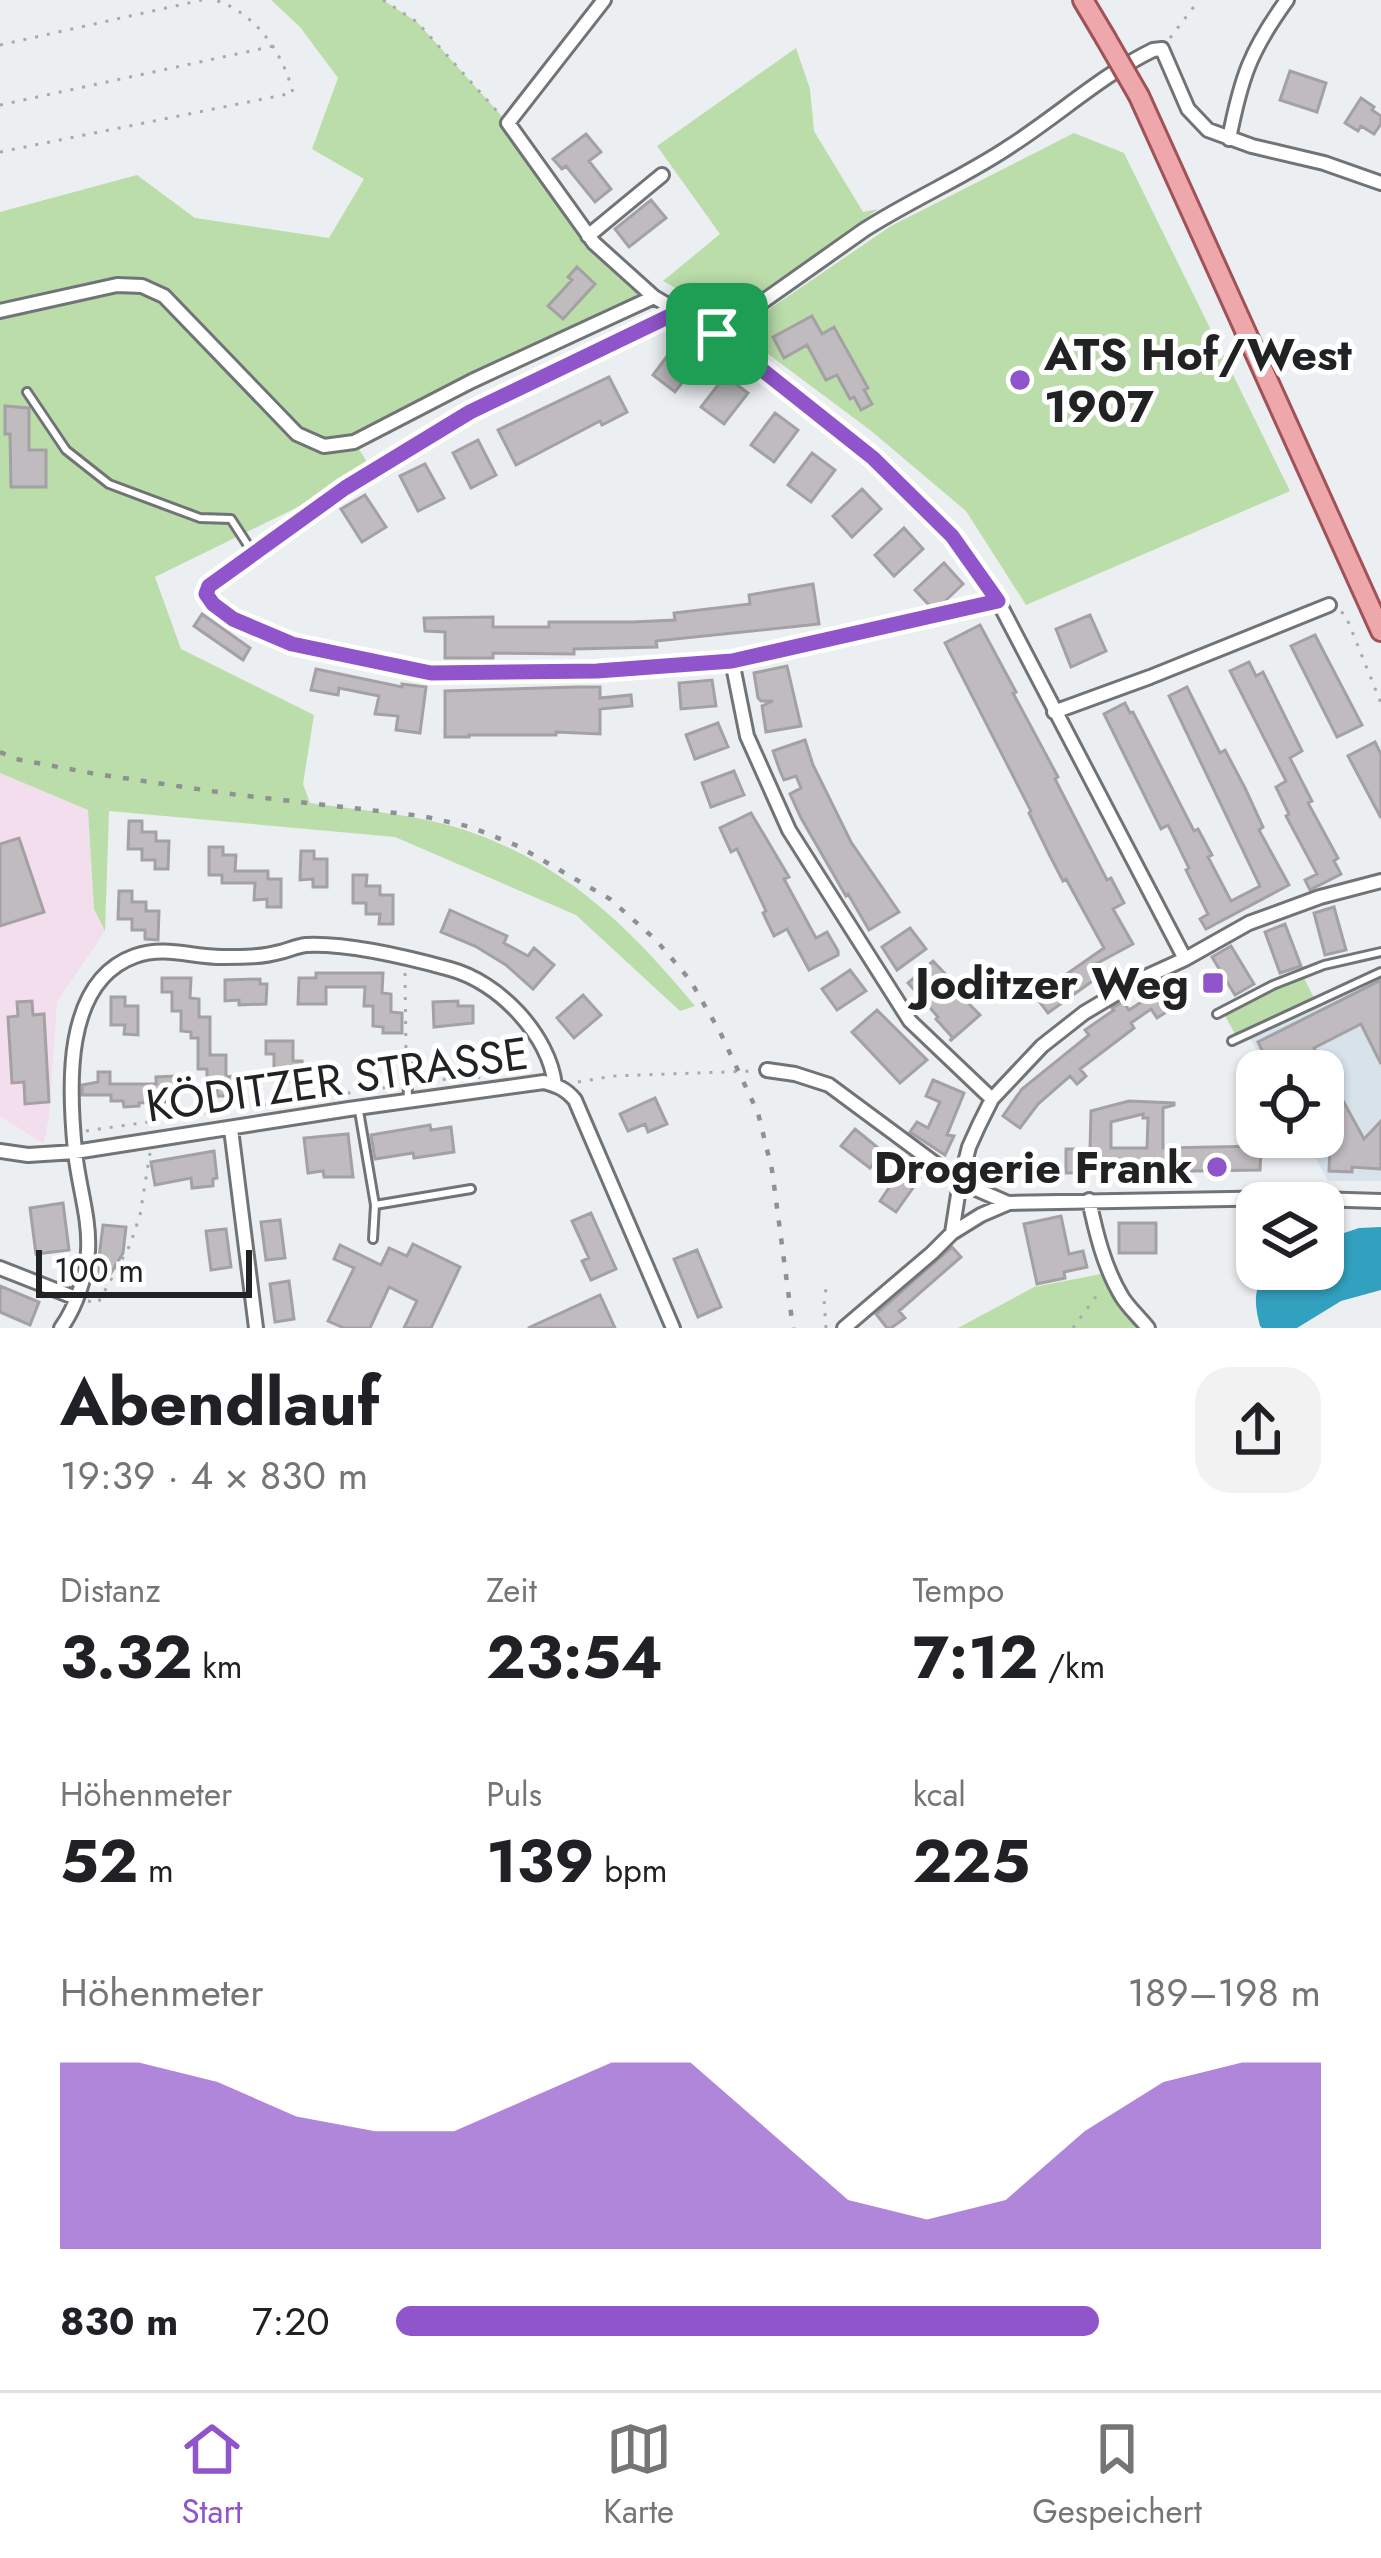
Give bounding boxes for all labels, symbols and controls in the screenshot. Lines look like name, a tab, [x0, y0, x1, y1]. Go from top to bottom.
pin	[666, 283, 768, 385]
icon: arrive	[684, 301, 750, 367]
place label: ATS Hof/West 1907	[1043, 322, 1353, 439]
marker: ATS Hof/West 1907	[1007, 367, 1033, 393]
place label: Joditzer Weg	[907, 951, 1189, 1016]
marker: Joditzer Weg	[1200, 970, 1226, 996]
street label: KÖDITZER STRASSE	[142, 1021, 532, 1138]
map controls	[1236, 1050, 1344, 1290]
button: locate	[1236, 1050, 1344, 1158]
place label: Drogerie Frank	[874, 1135, 1193, 1200]
marker: Drogerie Frank	[1204, 1154, 1230, 1180]
button: layers	[1236, 1182, 1344, 1290]
scale bar	[36, 1244, 252, 1297]
text: 100 m	[54, 1247, 144, 1294]
text: Abendlauf	[60, 1354, 380, 1450]
button: share	[1195, 1367, 1321, 1493]
text: 19:39 · 4 × 830 m	[60, 1447, 368, 1504]
text: Distanz	[60, 1567, 161, 1614]
text: Zeit	[486, 1567, 537, 1614]
text: Tempo	[913, 1567, 1004, 1614]
text: 3.32	[60, 1614, 192, 1701]
text: 23:54	[486, 1614, 663, 1701]
text: 7:12	[913, 1614, 1038, 1701]
text: km	[192, 1643, 242, 1690]
text: /km	[1038, 1643, 1105, 1690]
text: Höhenmeter	[60, 1771, 232, 1818]
text: Puls	[486, 1771, 542, 1818]
text: kcal	[913, 1771, 966, 1818]
text: 52	[60, 1818, 138, 1905]
text: 139	[486, 1818, 594, 1905]
text: 225	[913, 1818, 1030, 1905]
text: m	[138, 1847, 174, 1894]
text: bpm	[594, 1847, 668, 1894]
text: Höhenmeter	[60, 1964, 264, 2021]
text: 189–198 m	[1127, 1964, 1321, 2021]
text: 830 m	[60, 2293, 178, 2350]
text: 7:20	[252, 2293, 330, 2350]
tab: Start	[179, 2416, 245, 2535]
tab: Karte	[603, 2416, 674, 2535]
tab: Gespeichert	[1032, 2416, 1202, 2535]

